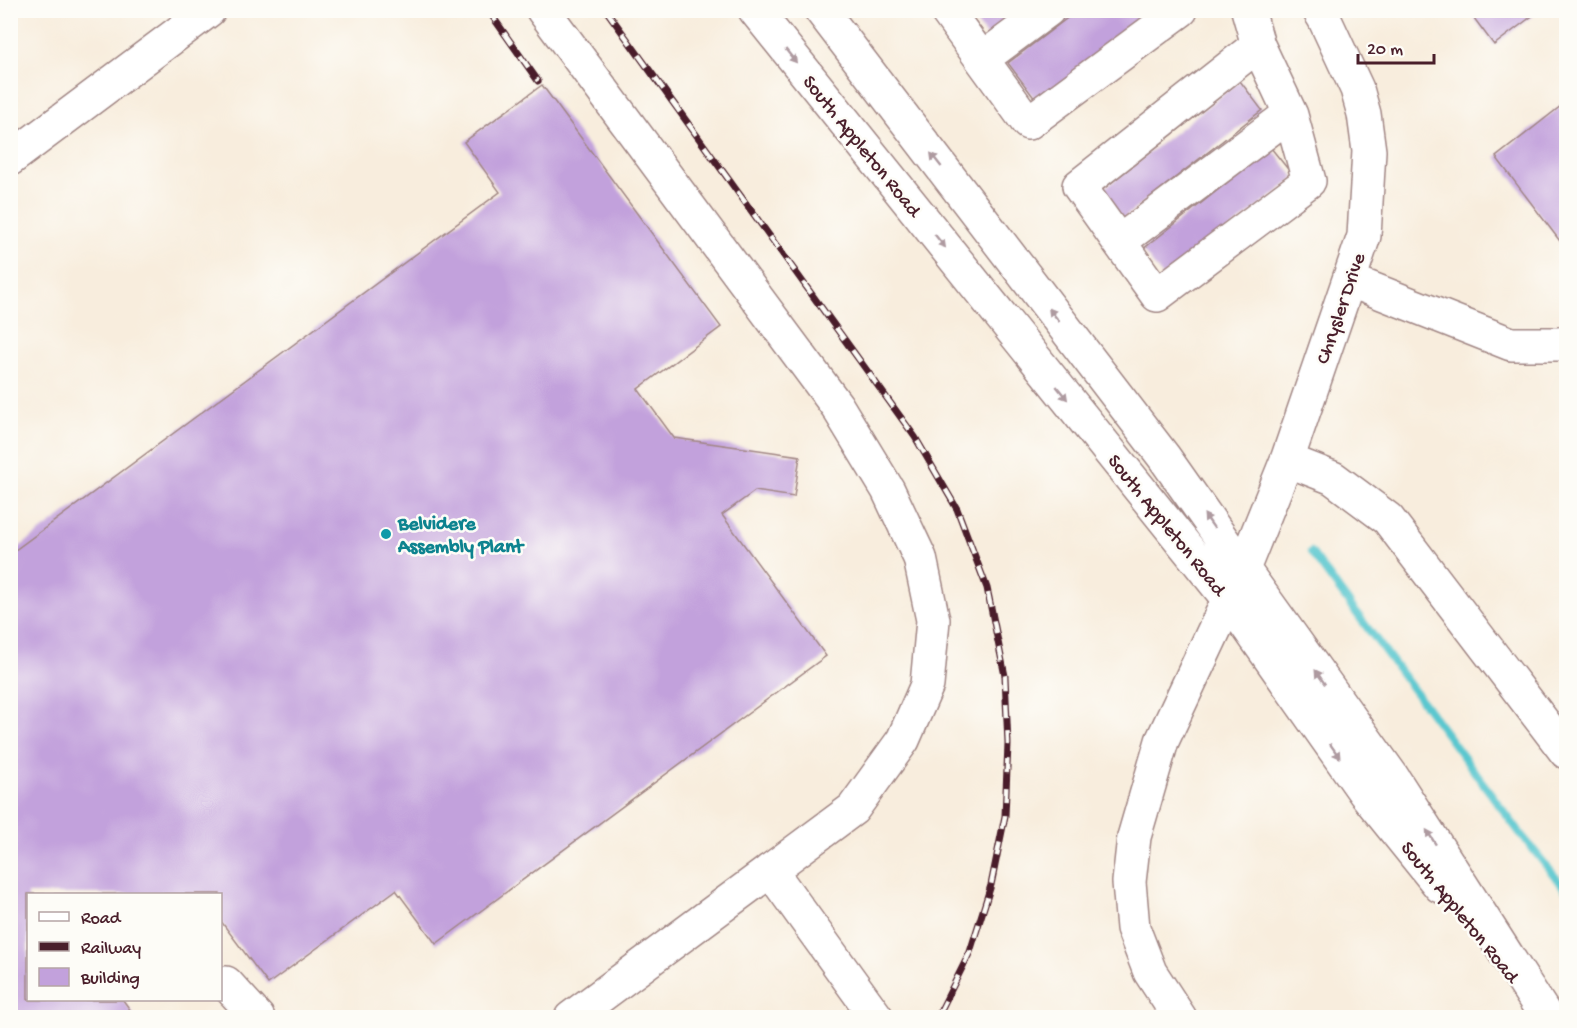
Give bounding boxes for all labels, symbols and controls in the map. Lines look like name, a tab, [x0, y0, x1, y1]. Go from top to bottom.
scale bar	[1358, 27, 1434, 65]
text: 20 m	[1367, 40, 1403, 61]
one-way arrow	[785, 48, 798, 64]
street label: South Appleton Road	[796, 72, 926, 224]
one-way arrow	[929, 152, 942, 168]
one-way arrow	[933, 233, 946, 249]
street label: Chrysler Drive	[1313, 250, 1372, 368]
one-way arrow	[1049, 307, 1061, 322]
one-way arrow	[1055, 385, 1068, 400]
street label: South Appleton Road	[1101, 451, 1231, 603]
one-way arrow	[1203, 513, 1215, 529]
place label: Belvidere Assembly Plant	[397, 514, 525, 560]
marker: Belvidere Assembly Plant	[379, 527, 393, 541]
one-way arrow	[1314, 669, 1326, 685]
one-way arrow	[1329, 742, 1341, 758]
one-way arrow	[1425, 829, 1436, 846]
street label: South Appleton Road	[1394, 838, 1524, 990]
legend	[27, 893, 222, 1001]
text: Road	[81, 909, 122, 930]
text: Railway	[81, 939, 141, 960]
text: Building	[80, 969, 140, 990]

